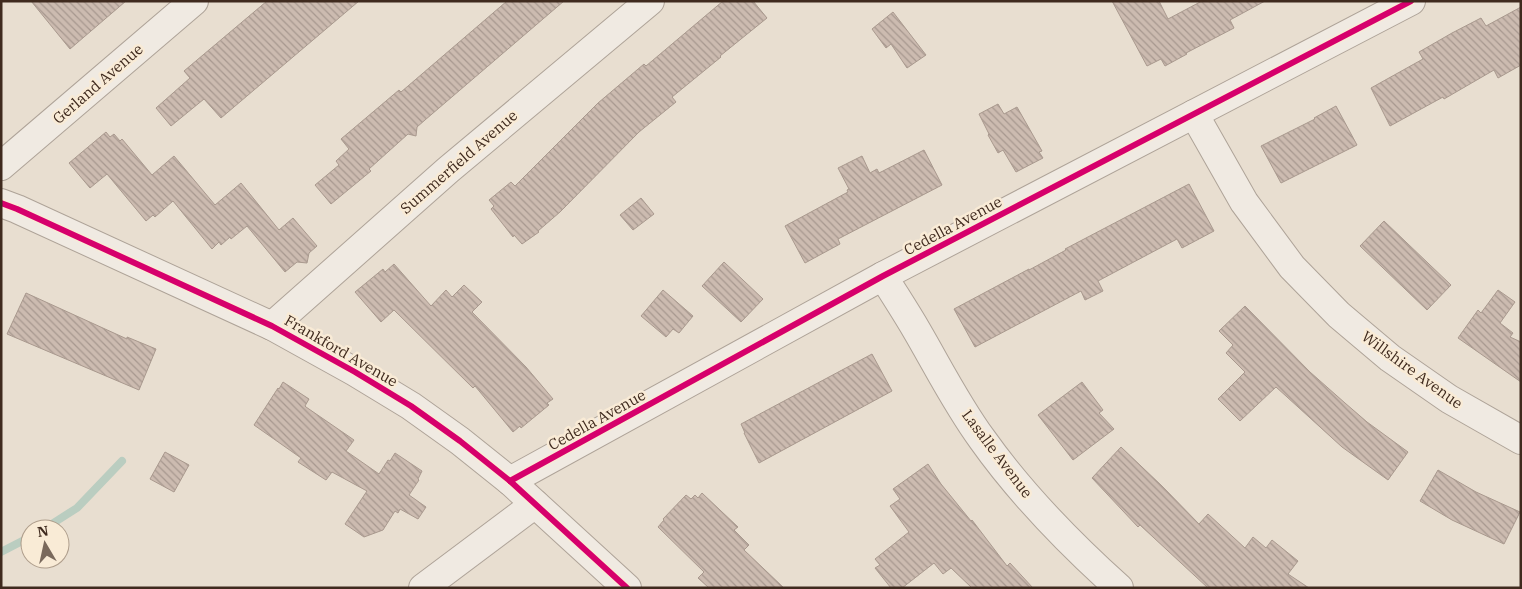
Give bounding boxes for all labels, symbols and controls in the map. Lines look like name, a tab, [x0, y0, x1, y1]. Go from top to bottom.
street label: Gerland Avenue	[49, 39, 147, 128]
street label: Summerfield Avenue	[396, 106, 521, 218]
street label: Cedella Avenue	[900, 192, 1005, 259]
street label: Frankford Avenue	[281, 310, 401, 391]
street label: Willshire Avenue	[1358, 327, 1467, 413]
street label: Cedella Avenue	[545, 385, 649, 454]
street label: Lasalle Avenue	[958, 406, 1037, 502]
north arrow	[20, 519, 70, 569]
text: N	[36, 521, 50, 541]

